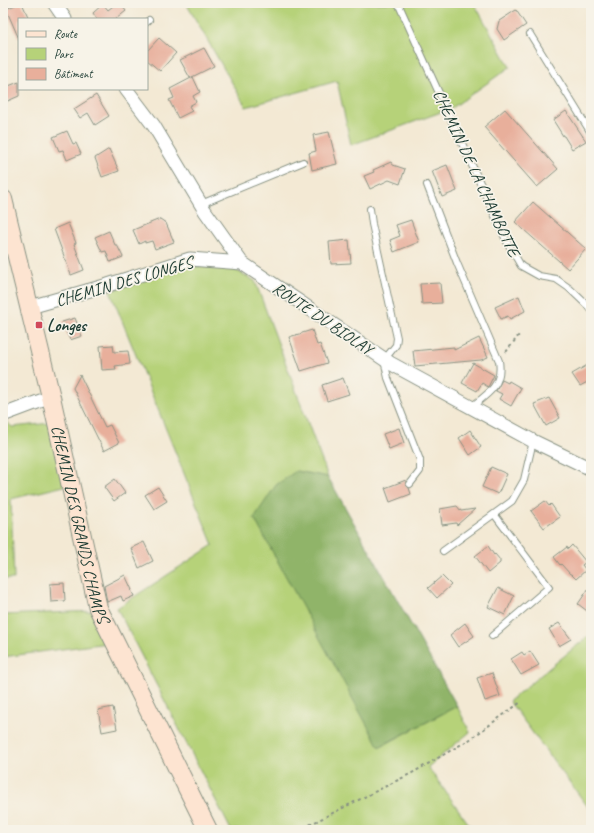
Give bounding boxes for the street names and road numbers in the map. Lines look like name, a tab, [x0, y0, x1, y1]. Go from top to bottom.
street label: CHEMIN DE LA CHAMBOTTE	[429, 86, 525, 262]
street label: CHEMIN DES LONGES	[53, 251, 199, 311]
street label: ROUTE DU BIOLAY	[269, 277, 379, 361]
street label: CHEMIN DES GRANDS CHAMPS	[47, 423, 115, 630]

